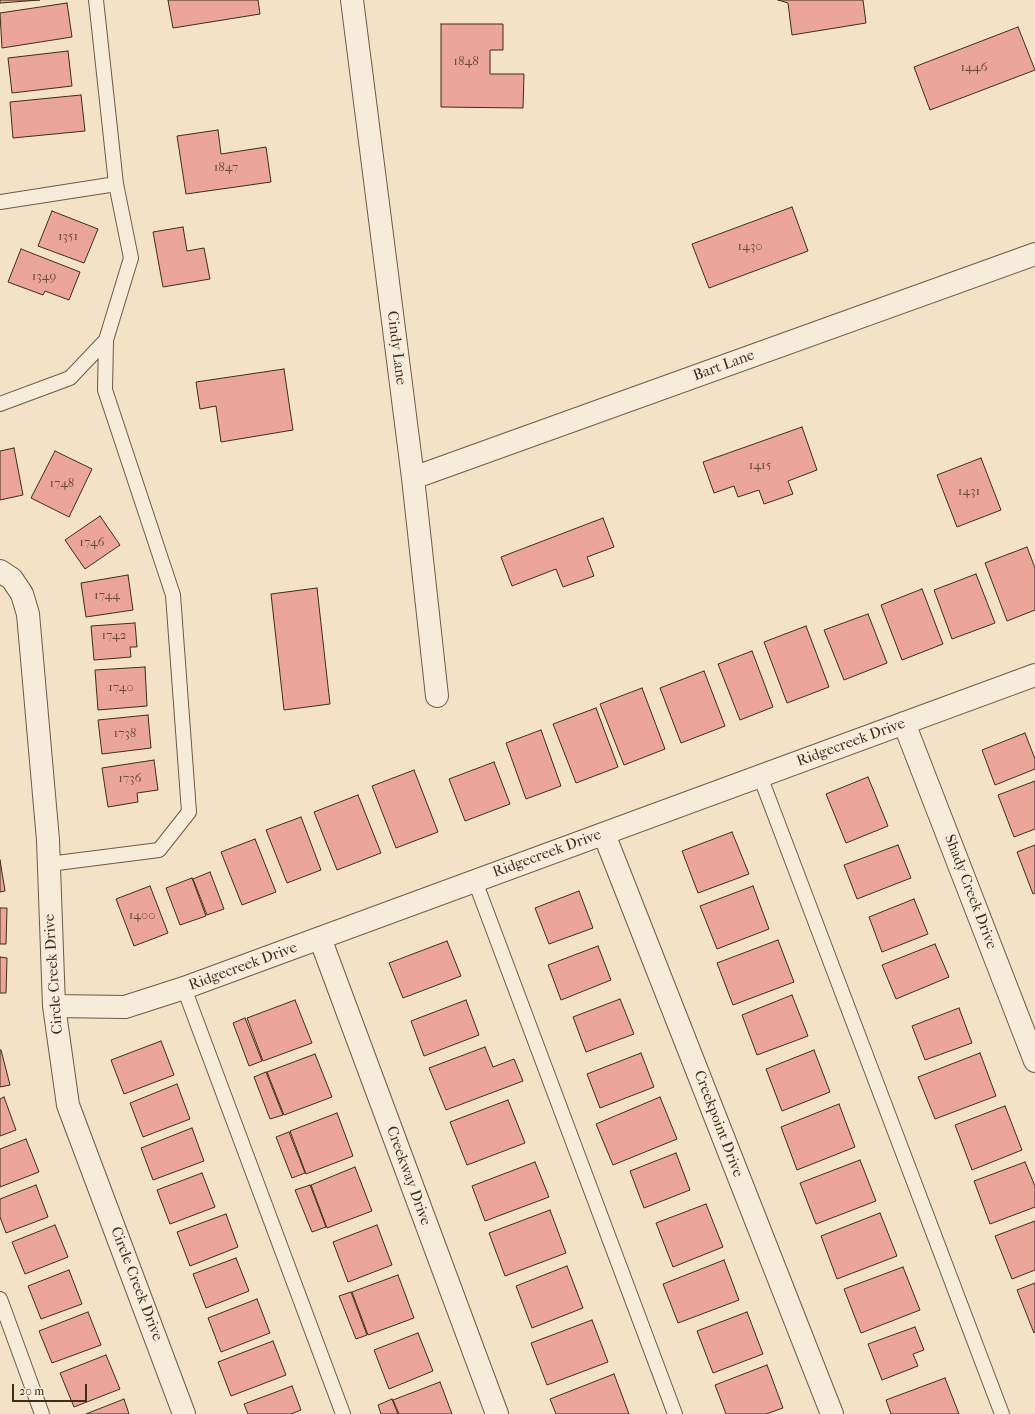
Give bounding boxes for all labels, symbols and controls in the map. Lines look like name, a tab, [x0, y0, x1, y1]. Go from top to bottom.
house number: 1848	[453, 54, 479, 70]
house number: 1446	[960, 60, 988, 76]
house number: 1847	[214, 160, 238, 176]
house number: 1351	[58, 229, 78, 245]
house number: 1430	[738, 239, 762, 255]
house number: 1349	[32, 269, 56, 285]
street label: Cindy Lane	[383, 310, 409, 386]
street label: Bart Lane	[691, 347, 757, 385]
house number: 1415	[749, 458, 771, 474]
house number: 1748	[50, 476, 74, 492]
house number: 1431	[958, 484, 980, 500]
house number: 1746	[79, 535, 105, 551]
house number: 1744	[94, 588, 120, 604]
house number: 1742	[102, 628, 126, 644]
house number: 1740	[108, 680, 134, 696]
street label: Ridgecreek Drive	[794, 715, 908, 771]
house number: 1738	[114, 726, 136, 742]
house number: 1736	[118, 771, 142, 787]
street label: Ridgecreek Drive	[490, 826, 604, 882]
street label: Shady Creek Drive	[940, 832, 1000, 952]
house number: 1400	[129, 908, 155, 924]
street label: Circle Creek Drive	[41, 913, 67, 1035]
street label: Ridgecreek Drive	[186, 939, 300, 995]
street label: Creekpoint Drive	[689, 1068, 747, 1180]
street label: Creekway Drive	[382, 1124, 434, 1228]
street label: Circle Creek Drive	[106, 1224, 166, 1344]
scale bar	[14, 1376, 89, 1402]
text: 20 m	[19, 1384, 44, 1398]

